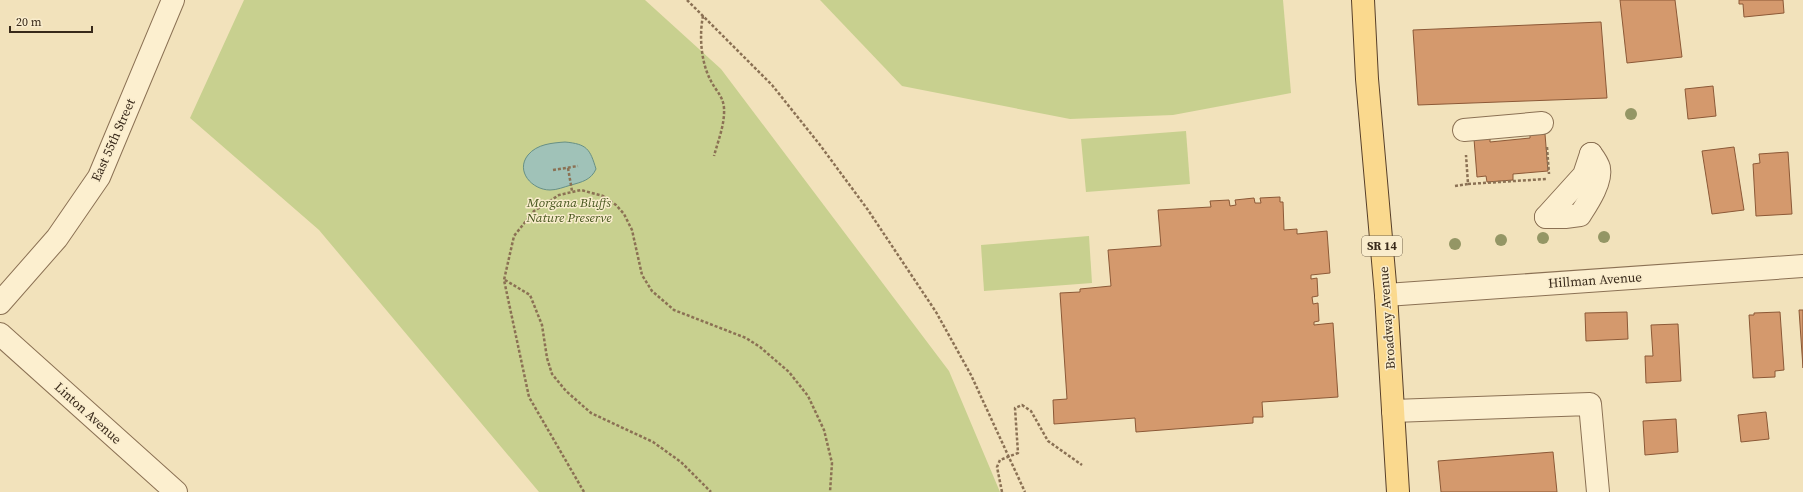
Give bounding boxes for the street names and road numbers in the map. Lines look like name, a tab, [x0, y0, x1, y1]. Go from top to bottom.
street label: East 55th Street	[87, 95, 139, 184]
road number: SR 14	[1362, 236, 1402, 256]
street label: Broadway Avenue	[1375, 266, 1399, 370]
street label: Hillman Avenue	[1548, 268, 1643, 292]
street label: Linton Avenue	[51, 378, 125, 448]

